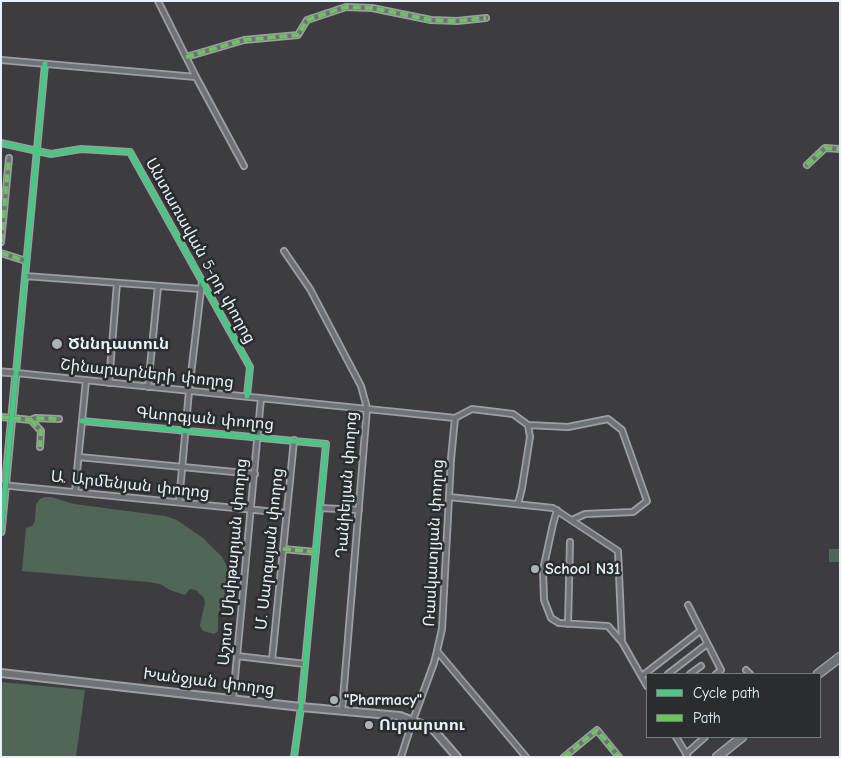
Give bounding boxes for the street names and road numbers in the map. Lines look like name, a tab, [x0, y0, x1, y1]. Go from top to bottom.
street label: Անտառավան 5-րդ փողոց	[141, 155, 259, 347]
street label: Շինարարների փողոց	[59, 355, 235, 393]
street label: Գևորգյան փողոց	[135, 403, 275, 435]
street label: Դանիելյան փողոց	[332, 411, 362, 559]
street label: Աշոտ Մխիթարյան փողոց	[214, 457, 252, 667]
street label: Ռասկատլյան փողոց	[420, 459, 448, 627]
street label: Ա. Արմենյան փողոց	[50, 467, 210, 503]
street label: Մ. Սարգսյան փողոց	[252, 467, 288, 631]
street label: Խանջյան փողոց	[142, 664, 276, 700]

